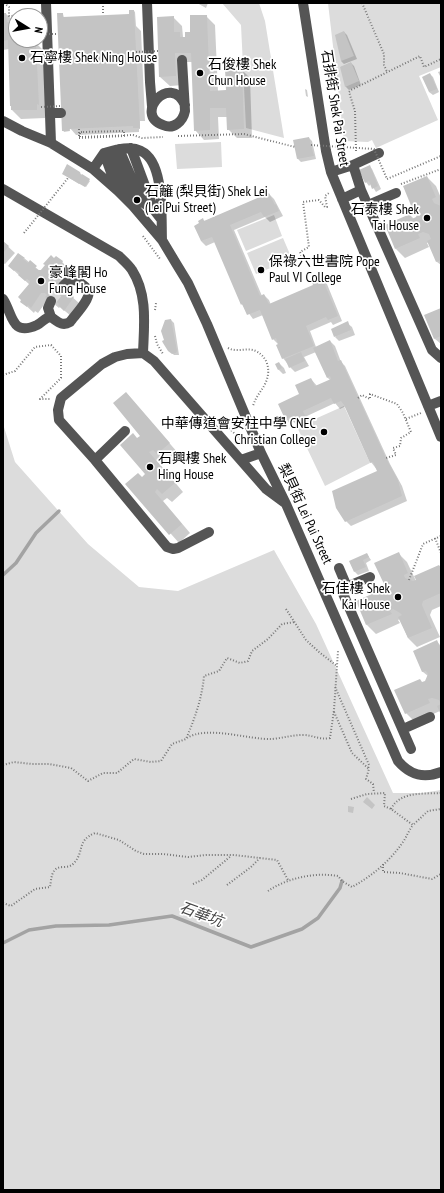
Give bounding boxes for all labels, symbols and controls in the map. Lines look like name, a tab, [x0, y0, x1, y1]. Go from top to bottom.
north arrow	[8, 8, 48, 48]
text: N	[31, 26, 46, 34]
street label: 石排街 Shek Pai Street	[317, 48, 353, 168]
place label: 石寧樓 Shek Ning House	[30, 50, 157, 66]
marker: 石寧樓 Shek Ning House	[17, 53, 27, 63]
place label: 石俊樓 Shek Chun House	[208, 57, 276, 90]
marker: 石俊樓 Shek Chun House	[195, 68, 205, 78]
place label: 石籬 (梨貝街) Shek Lei (Lei Pui Street)	[145, 184, 268, 216]
marker: 石籬 (梨貝街) Shek Lei (Lei Pui Street)	[132, 195, 142, 205]
place label: 石泰樓 Shek Tai House	[351, 202, 419, 234]
marker: 石泰樓 Shek Tai House	[422, 213, 432, 223]
place label: 保祿六世書院 Pope Paul VI College	[269, 254, 380, 286]
place label: 豪峰閣 Ho Fung House	[49, 265, 108, 298]
marker: 保祿六世書院 Pope Paul VI College	[256, 265, 266, 275]
marker: 豪峰閣 Ho Fung House	[36, 276, 46, 286]
place label: 中華傳道會安柱中學 CNEC Christian College	[161, 416, 316, 448]
marker: 中華傳道會安柱中學 CNEC Christian College	[319, 427, 329, 437]
place label: 石興樓 Shek Hing House	[158, 451, 226, 484]
street label: 梨貝街 Lei Pui Street	[274, 461, 336, 567]
marker: 石興樓 Shek Hing House	[145, 462, 155, 472]
place label: 石佳樓 Shek Kai House	[322, 581, 390, 614]
marker: 石佳樓 Shek Kai House	[393, 592, 403, 602]
water label: 石華坑	[177, 899, 225, 931]

